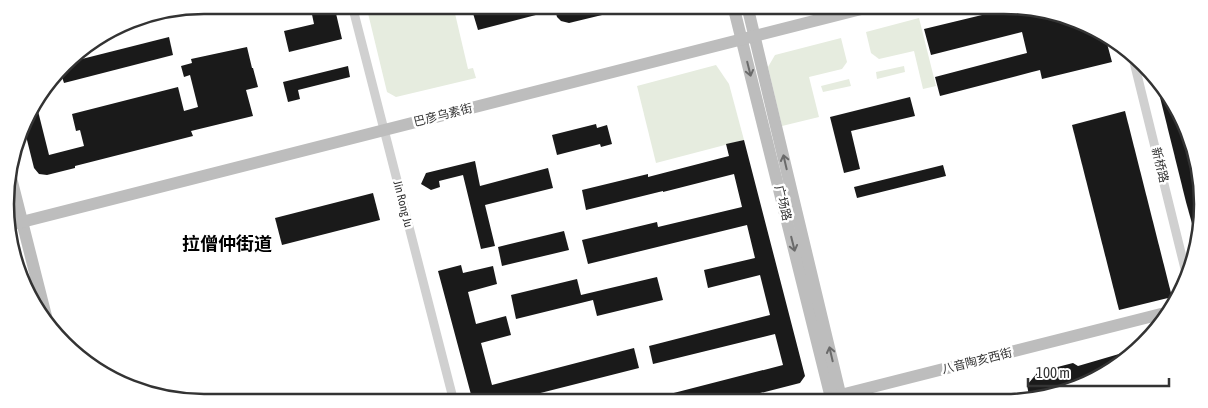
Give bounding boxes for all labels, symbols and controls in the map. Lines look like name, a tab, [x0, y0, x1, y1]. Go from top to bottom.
one-way arrow	[745, 61, 755, 77]
street label: 巴彦乌素街	[412, 101, 474, 129]
street label: 新桥路	[1149, 146, 1171, 184]
one-way arrow	[780, 155, 789, 171]
street label: Jin Rong Ju	[390, 179, 416, 229]
street label: 广场路	[772, 184, 794, 222]
district label: 拉僧仲街道	[182, 233, 272, 254]
one-way arrow	[789, 235, 798, 251]
street label: 八音陶亥西街	[940, 345, 1014, 377]
one-way arrow	[826, 347, 835, 363]
scale bar	[1028, 356, 1169, 388]
text: 100 m	[1036, 364, 1070, 381]

